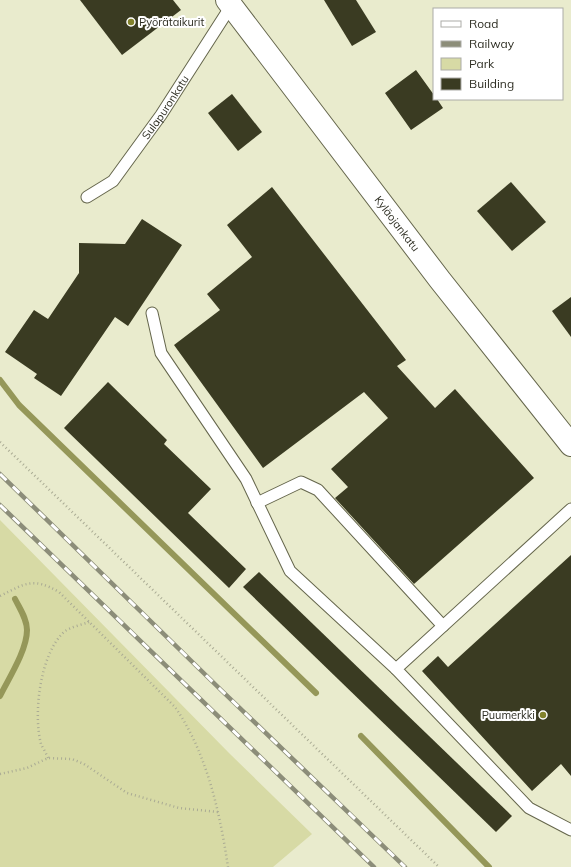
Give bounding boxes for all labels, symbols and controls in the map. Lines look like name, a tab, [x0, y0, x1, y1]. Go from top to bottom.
legend	[433, 8, 563, 100]
place label: Pyörätaikurit	[139, 15, 204, 29]
text: Road	[469, 16, 498, 31]
marker: Pyörätaikurit	[126, 17, 136, 27]
text: Railway	[469, 36, 515, 51]
text: Park	[469, 56, 495, 71]
street label: Sulapuronkatu	[139, 72, 192, 142]
text: Building	[469, 76, 514, 91]
street label: Kyläojankatu	[372, 193, 423, 254]
place label: Puumerkki	[482, 708, 535, 722]
marker: Puumerkki	[538, 710, 548, 720]

